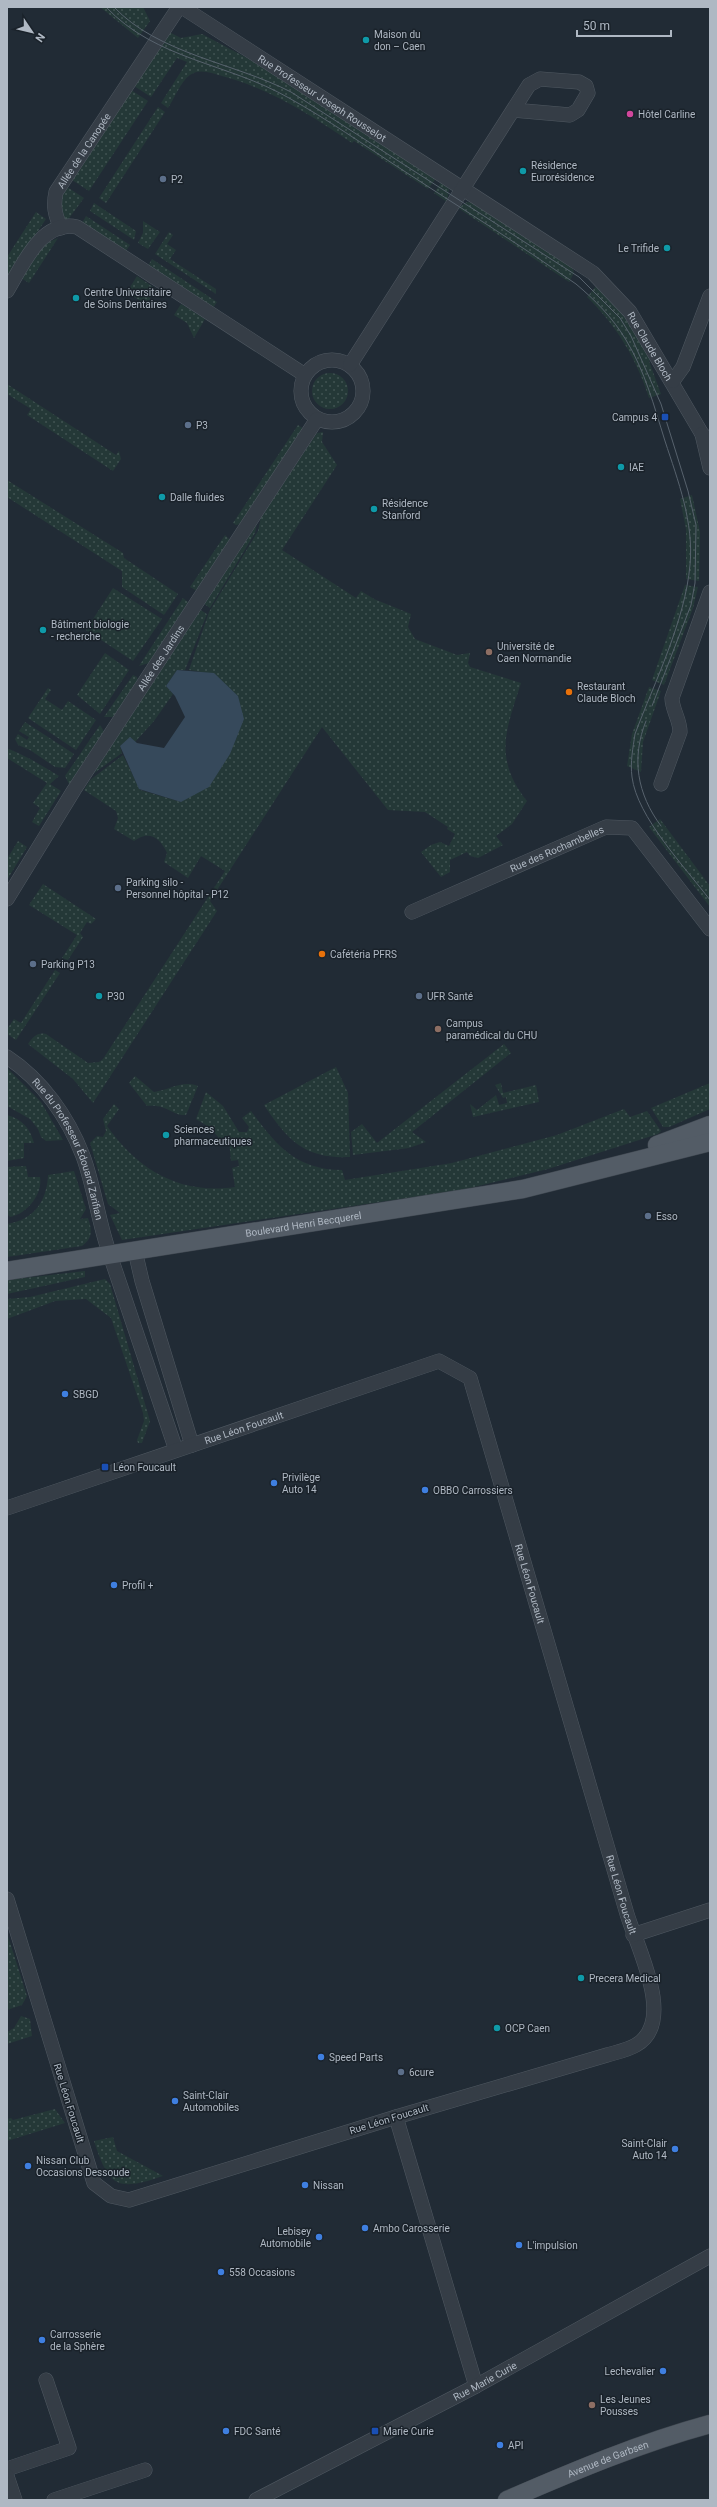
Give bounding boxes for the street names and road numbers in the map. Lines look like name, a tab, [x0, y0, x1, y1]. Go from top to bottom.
street label: Rue Professeur Joseph Rousselot	[256, 52, 388, 143]
street label: Allée de la Canopée	[55, 111, 113, 190]
street label: Rue Claude Bloch	[626, 310, 675, 383]
street label: Allée des Jardins	[135, 623, 186, 693]
street label: Rue des Rochambelles	[508, 823, 605, 874]
street label: Rue du Professeur Édouard Zarifian	[30, 1076, 105, 1221]
street label: Boulevard Henri Becquerel	[244, 1209, 362, 1239]
street label: Rue Léon Foucault	[203, 1409, 284, 1446]
street label: Rue Léon Foucault	[513, 1543, 547, 1625]
street label: Rue Léon Foucault	[604, 1853, 639, 1936]
street label: Rue Léon Foucault	[52, 2062, 86, 2144]
street label: Rue Léon Foucault	[348, 2102, 430, 2136]
street label: Rue Marie Curie	[451, 2359, 518, 2402]
street label: Avenue de Garbsen	[566, 2438, 650, 2479]

